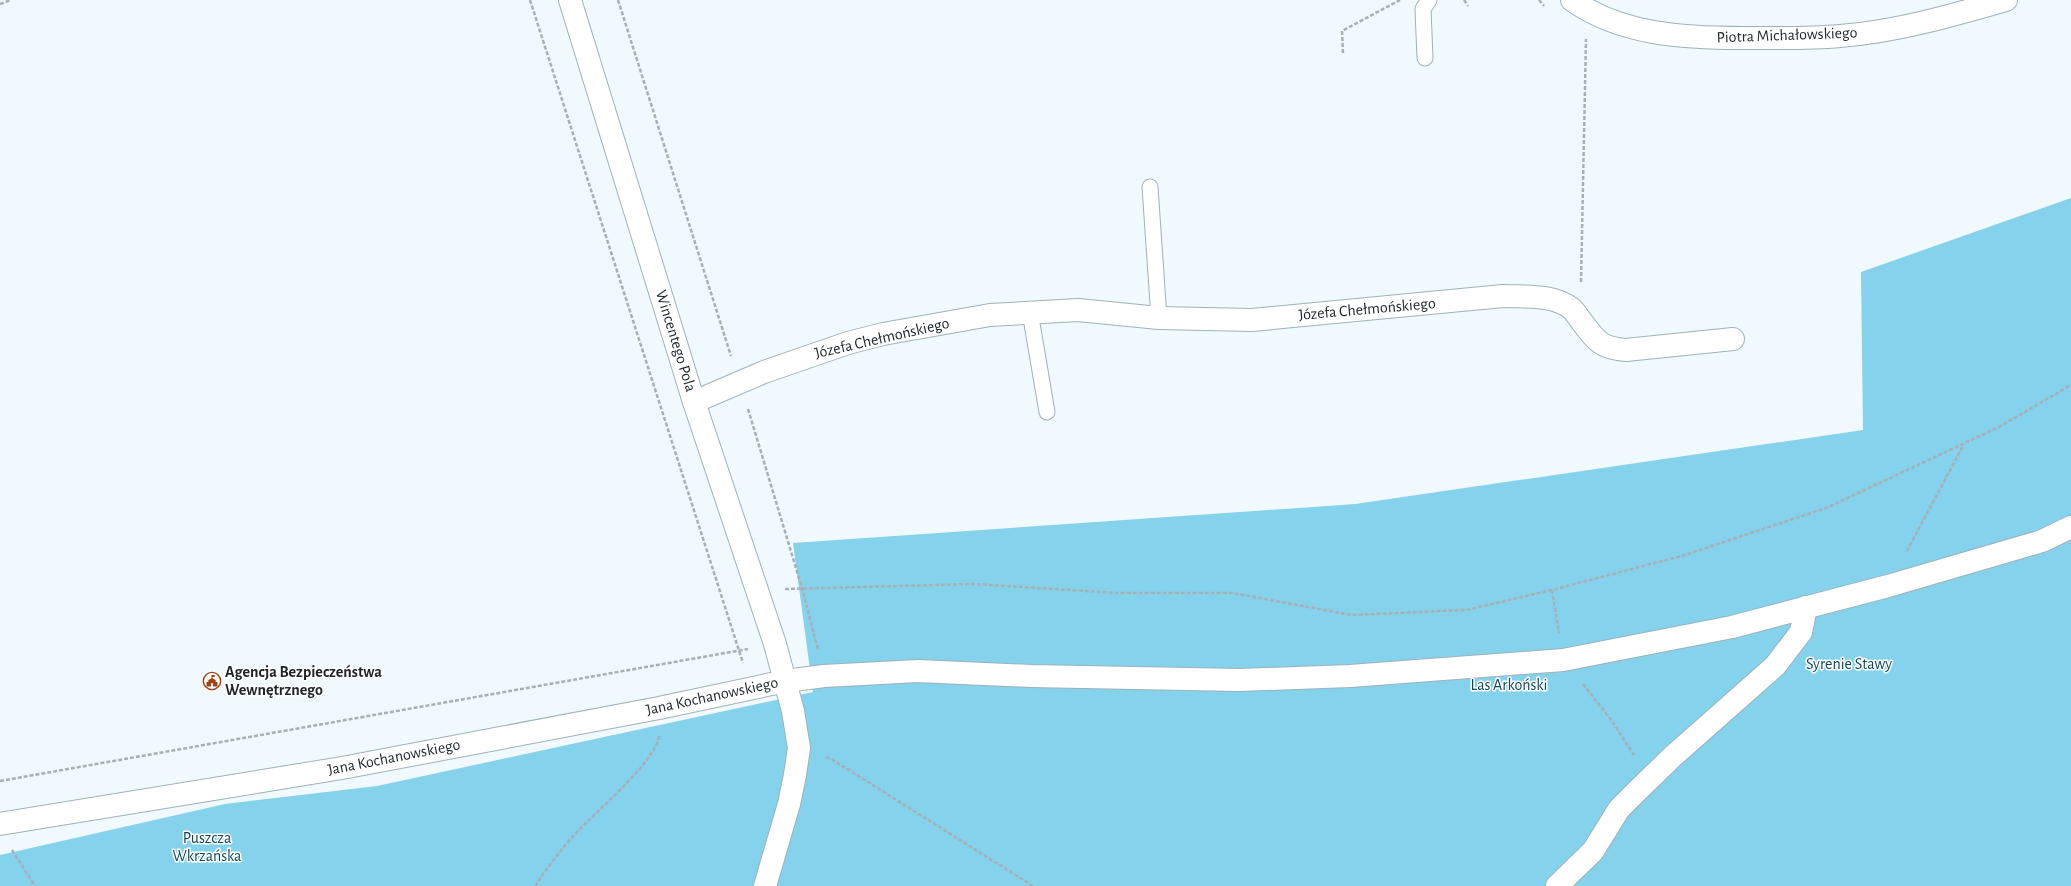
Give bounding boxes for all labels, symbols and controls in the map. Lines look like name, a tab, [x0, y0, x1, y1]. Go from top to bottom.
street label: Piotra Michałowskiego	[1716, 25, 1858, 45]
street label: Wincentego Pola	[653, 288, 699, 394]
street label: Józefa Chełmońskiego	[1298, 295, 1436, 323]
street label: Józefa Chełmońskiego	[813, 315, 951, 361]
park label: Syrenie Stawy	[1806, 656, 1892, 673]
place label: Agencja Bezpieczeństwa Wewnętrznego	[225, 664, 382, 698]
public building icon: Agencja Bezpieczeństwa Wewnętrznego	[202, 671, 222, 691]
street label: Jana Kochanowskiego	[644, 674, 780, 718]
park label: Las Arkoński	[1471, 677, 1547, 693]
street label: Jana Kochanowskiego	[326, 736, 462, 778]
park label: Puszcza Wkrzańska	[173, 830, 241, 864]

